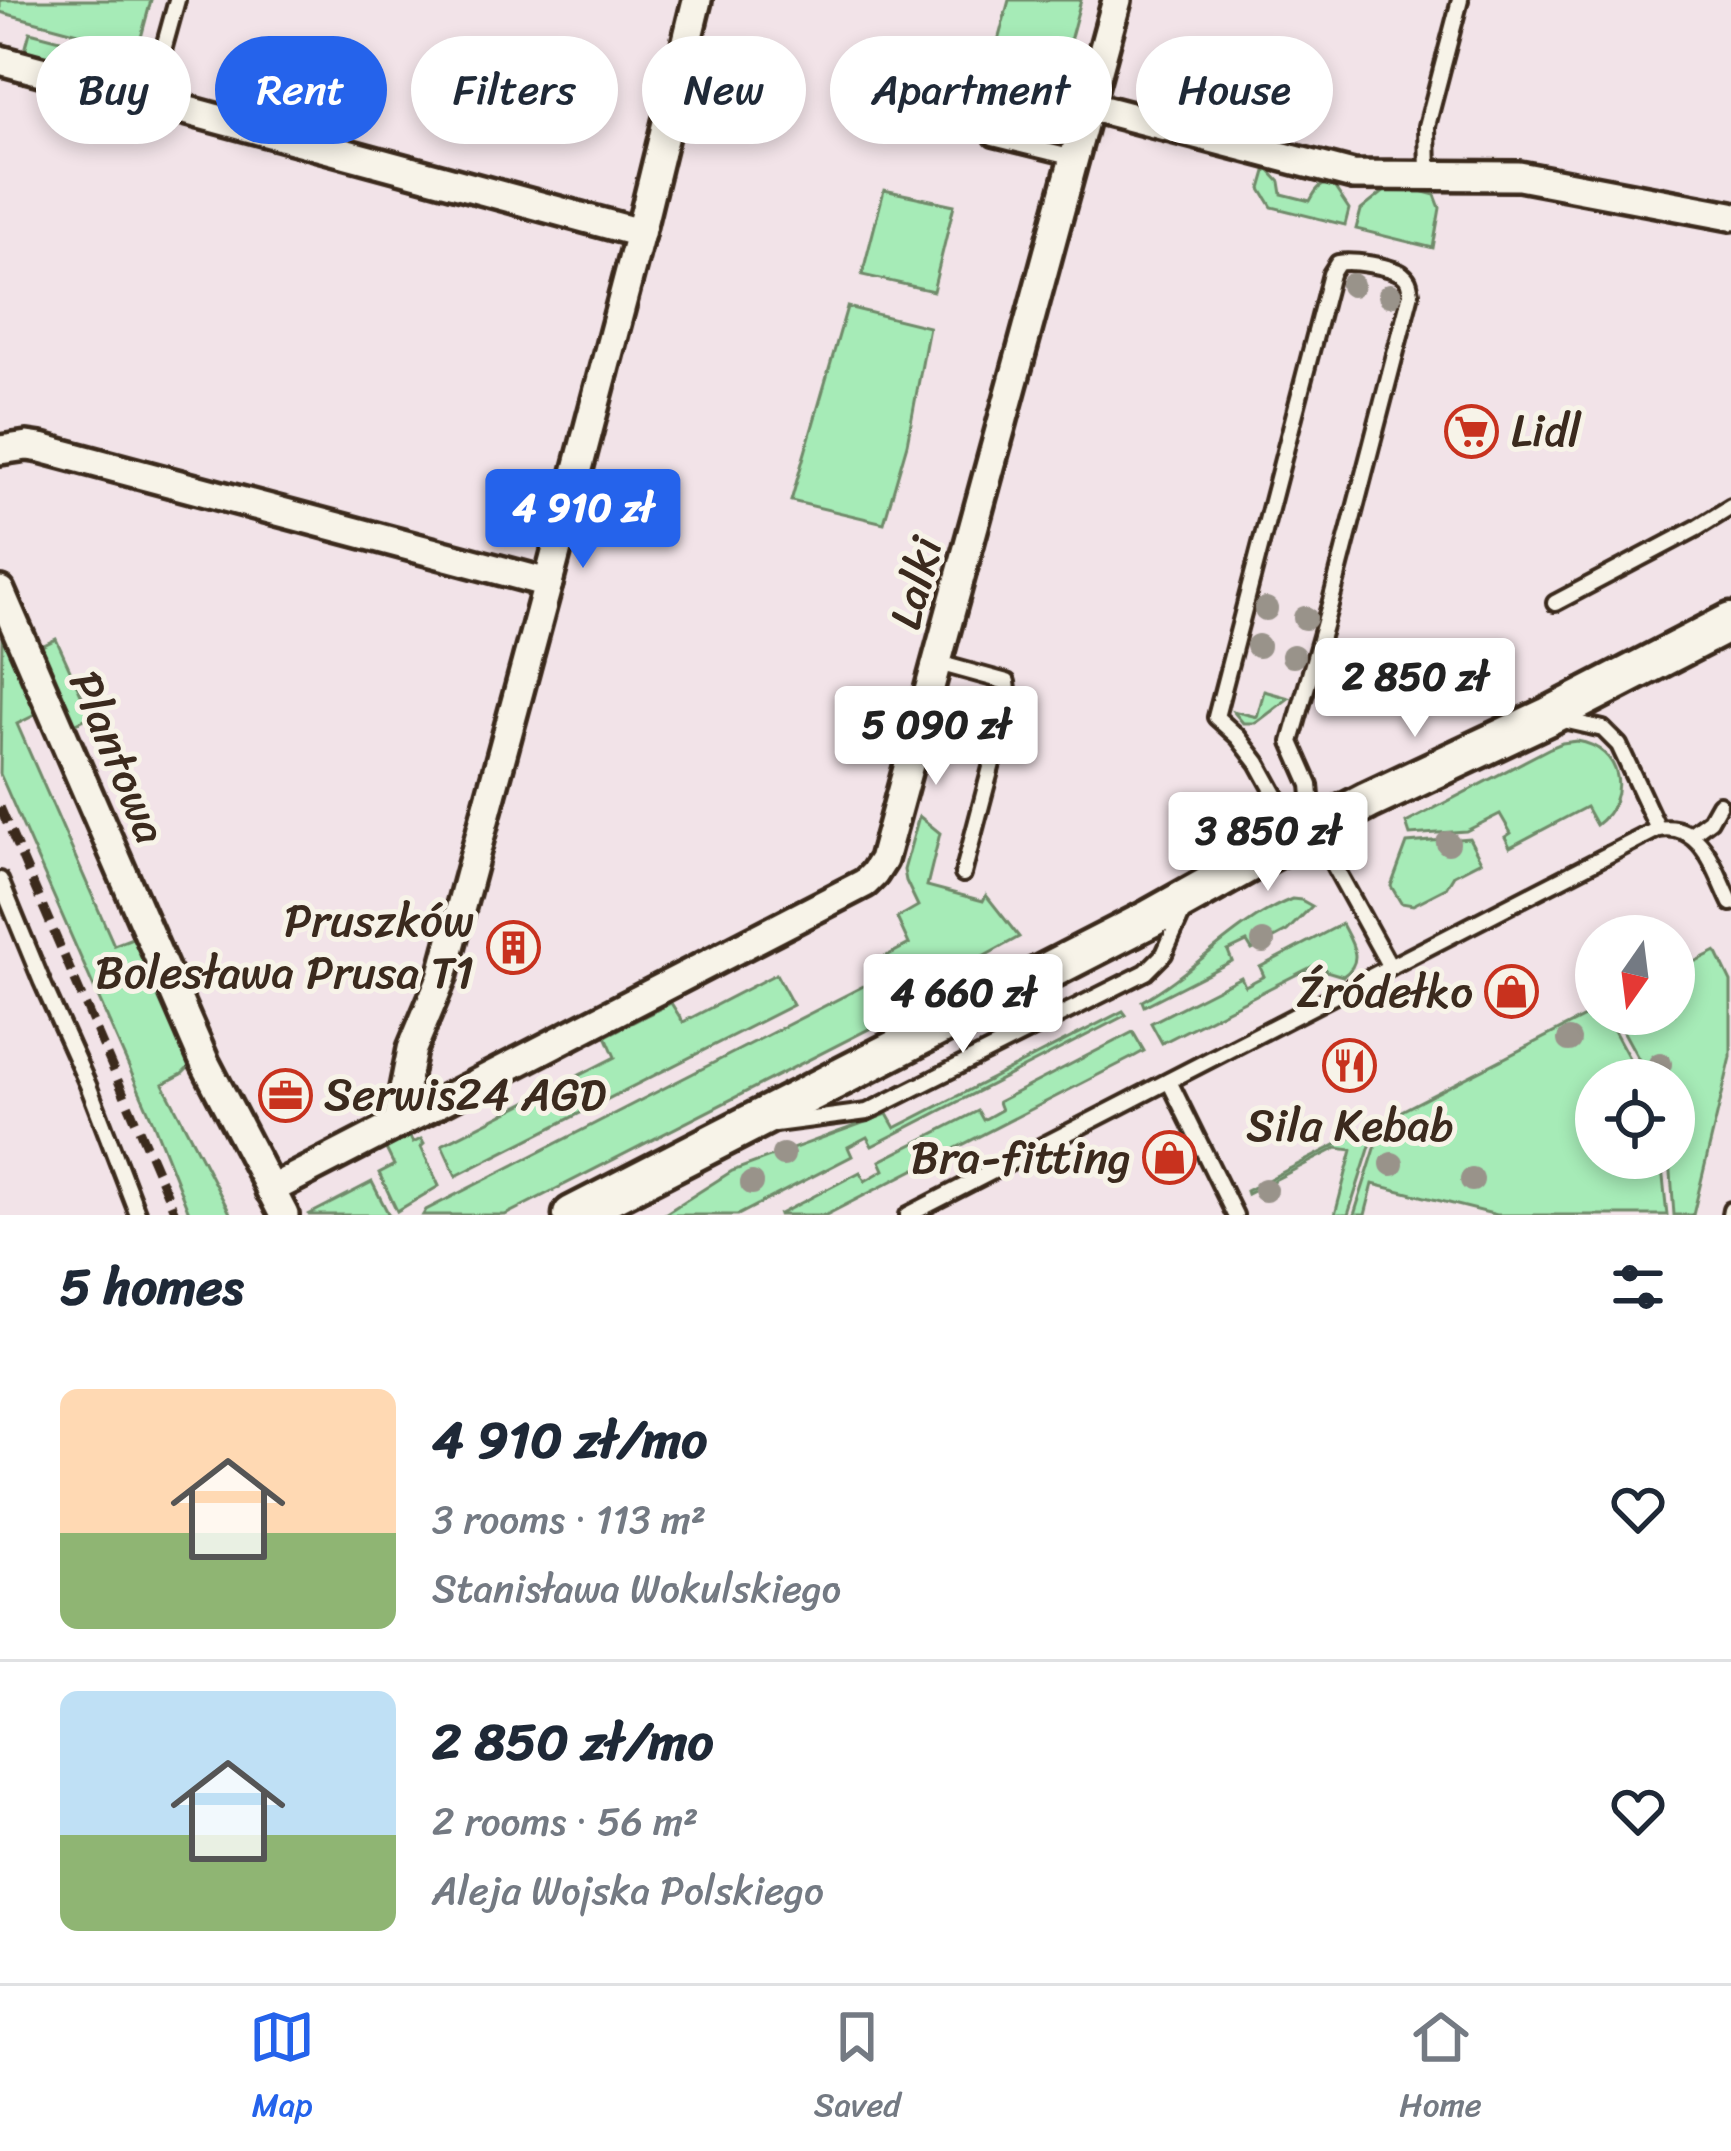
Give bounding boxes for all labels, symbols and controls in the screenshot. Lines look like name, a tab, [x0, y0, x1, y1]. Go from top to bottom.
chip: Buy	[36, 36, 191, 144]
chip: Rent	[215, 36, 387, 144]
chip: Filters	[411, 36, 618, 144]
chip: New	[642, 36, 806, 144]
chip: Apartment	[830, 36, 1112, 144]
chip: House	[1136, 36, 1333, 144]
place label: Lidl	[1511, 391, 1582, 471]
supermarket icon: Lidl	[1444, 403, 1500, 459]
pin: 4 910 zł	[459, 469, 707, 571]
text: 4 910 zł	[512, 473, 654, 542]
street label: Lalki	[865, 526, 967, 638]
pin: 2 850 zł	[1291, 638, 1539, 740]
text: 2 850 zł	[1342, 642, 1488, 711]
street label: Plantowa	[46, 658, 190, 856]
pin: 5 090 zł	[812, 686, 1060, 788]
text: 5 090 zł	[862, 690, 1010, 759]
pin: 3 850 zł	[1144, 792, 1392, 894]
text: 3 850 zł	[1196, 796, 1340, 865]
place label: Pruszków Bolesława Prusa T1	[95, 881, 474, 1013]
north arrow	[1575, 915, 1695, 1035]
map controls	[1575, 915, 1695, 1179]
building icon: Pruszków Bolesława Prusa T1	[485, 919, 541, 975]
place label: Źródełko	[1297, 952, 1473, 1032]
pin: 4 660 zł	[839, 954, 1087, 1056]
text: 4 660 zł	[891, 958, 1035, 1027]
shop icon: Źródełko	[1484, 964, 1540, 1020]
restaurant icon: Sila Kebab	[1322, 1037, 1378, 1093]
place label: Serwis24 AGD	[324, 1055, 606, 1135]
button: locate	[1575, 1059, 1695, 1179]
office icon: Serwis24 AGD	[257, 1067, 313, 1123]
place label: Sila Kebab	[1246, 1086, 1454, 1166]
place label: Bra-fitting	[911, 1118, 1131, 1198]
shop icon: Bra-fitting	[1142, 1130, 1198, 1186]
text: 5 homes	[60, 1242, 243, 1332]
icon: filters	[1605, 1254, 1671, 1320]
text: 4 910 zł/mo	[432, 1395, 707, 1485]
icon: home	[156, 1437, 300, 1581]
icon: heart	[1605, 1476, 1671, 1542]
text: 3 rooms · 113 m²	[432, 1485, 706, 1554]
text: Stanisława Wokulskiego	[432, 1554, 841, 1623]
text: 2 850 zł/mo	[432, 1697, 713, 1787]
icon: home	[156, 1739, 300, 1883]
icon: heart	[1605, 1778, 1671, 1844]
text: 2 rooms · 56 m²	[432, 1787, 698, 1856]
text: Aleja Wojska Polskiego	[432, 1856, 824, 1925]
tab: Map	[249, 2004, 315, 2134]
tab: Saved	[814, 2004, 901, 2134]
tab: Home	[1399, 2004, 1482, 2134]

